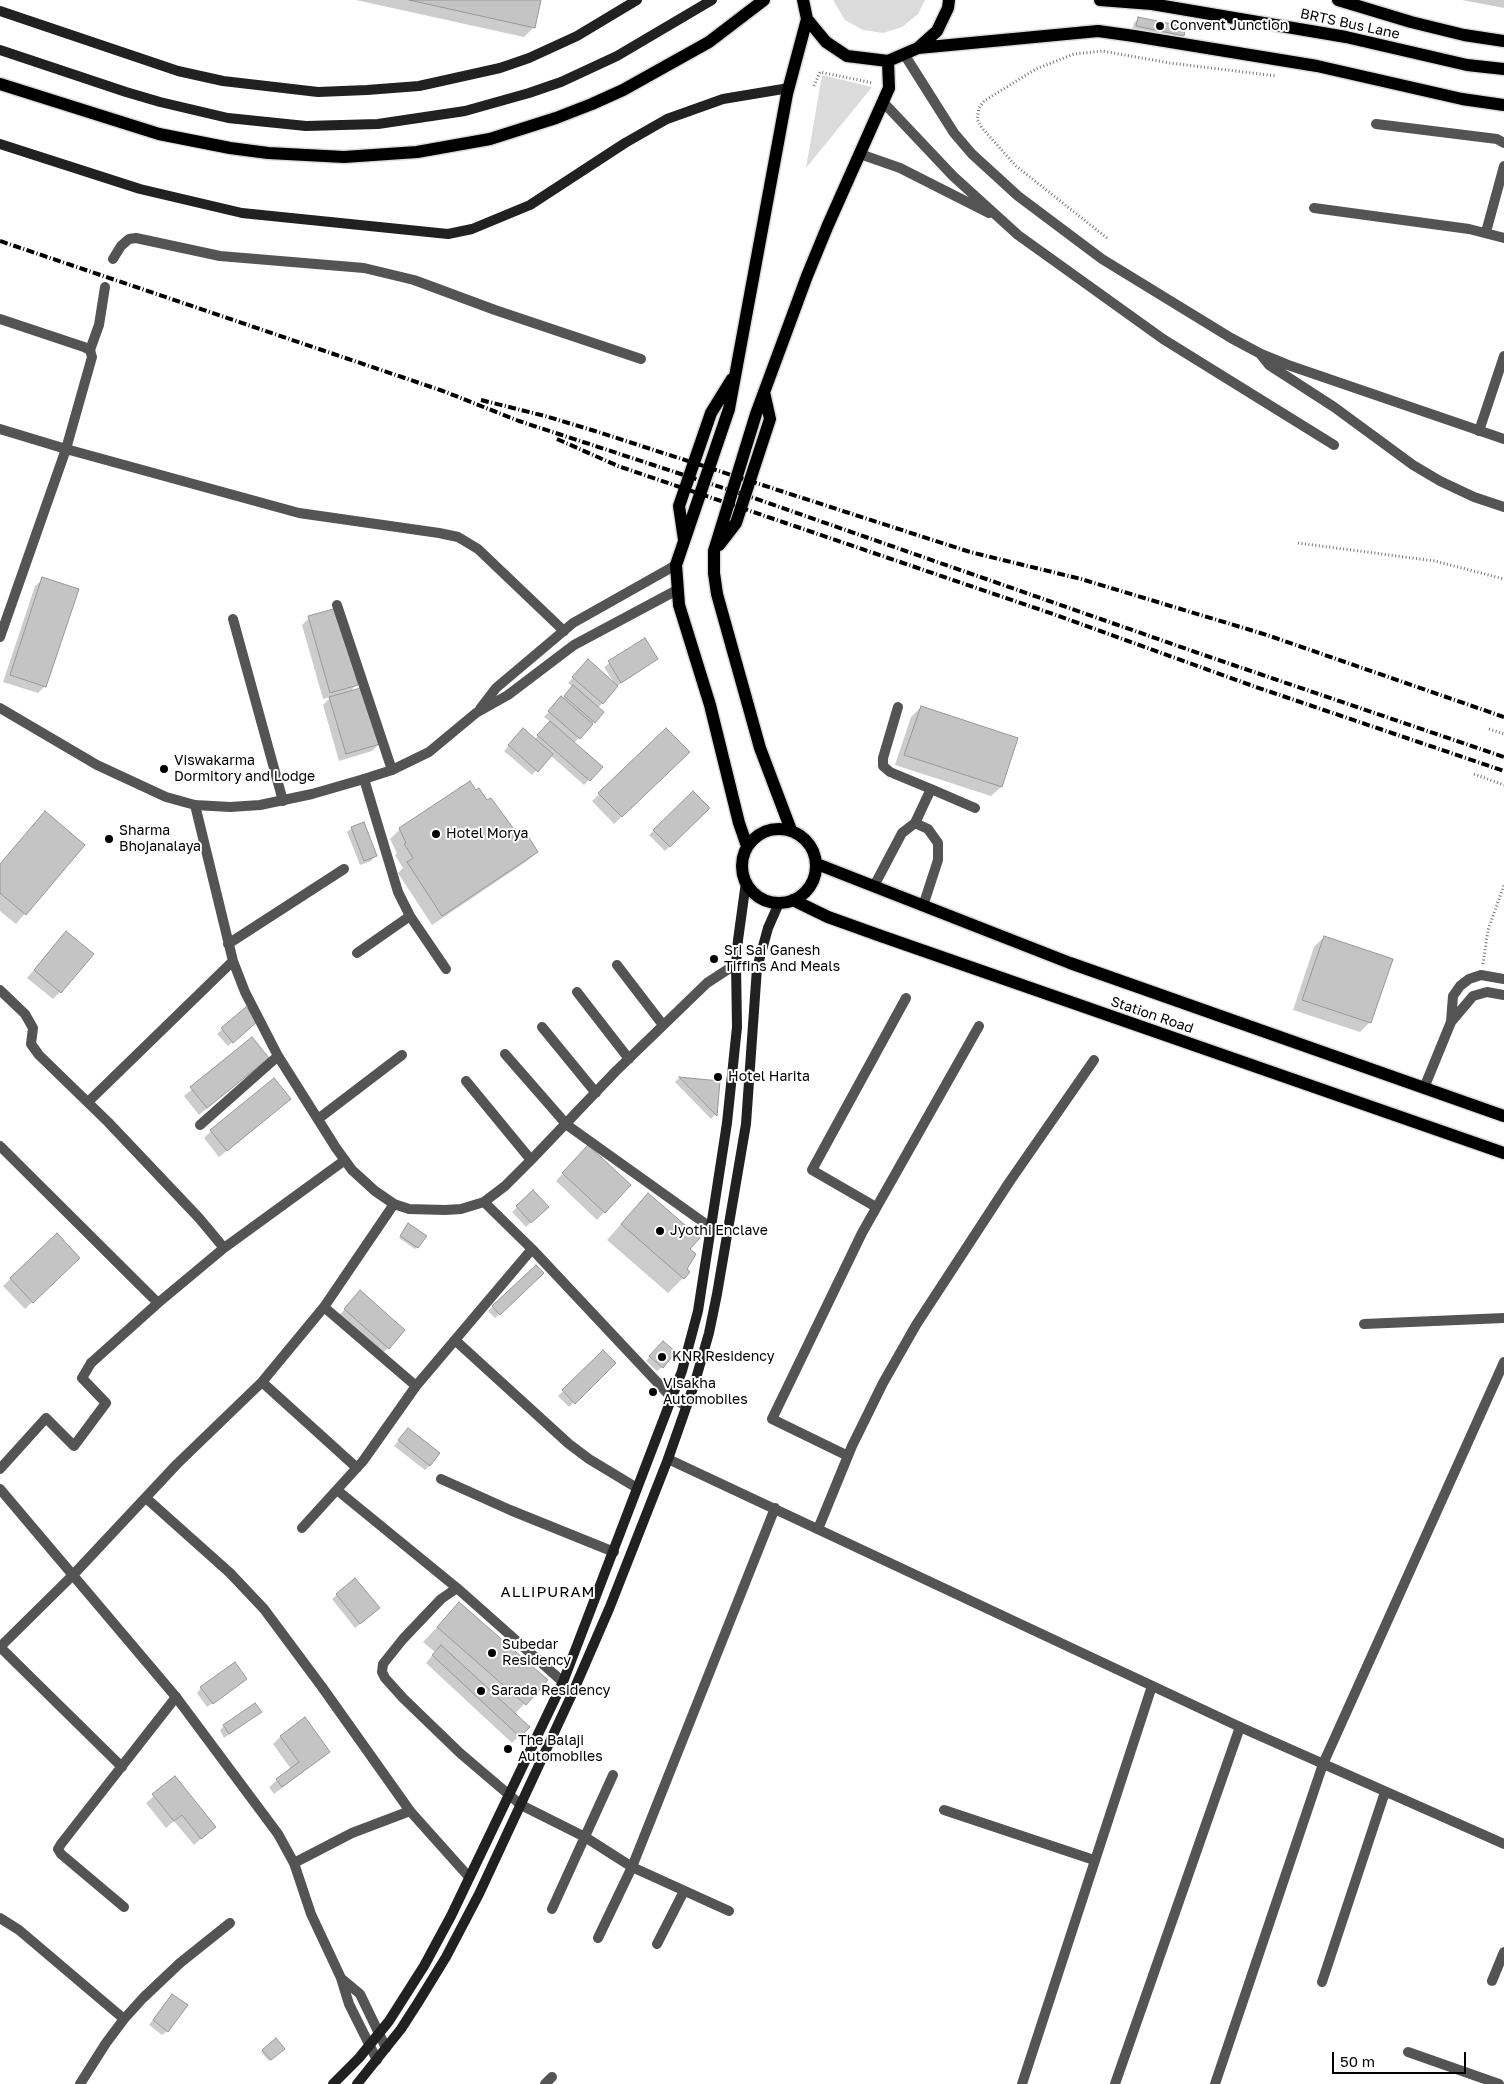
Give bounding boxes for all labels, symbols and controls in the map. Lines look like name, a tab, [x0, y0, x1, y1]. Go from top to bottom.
street label: BRTS Bus Lane	[1299, 5, 1401, 43]
place label: Convent Junction	[1170, 18, 1288, 34]
marker: Convent Junction	[1154, 20, 1166, 32]
place label: Viswakarma Dormitory and Lodge	[174, 753, 315, 786]
marker: Viswakarma Dormitory and Lodge	[158, 763, 170, 775]
place label: Sharma Bhojanalaya	[119, 823, 201, 856]
place label: Hotel Morya	[446, 826, 528, 842]
marker: Hotel Morya	[430, 828, 442, 840]
marker: Sharma Bhojanalaya	[103, 833, 115, 845]
place label: Sri Sai Ganesh Tiffins And Meals	[724, 943, 840, 976]
marker: Sri Sai Ganesh Tiffins And Meals	[708, 953, 720, 965]
street label: Station Road	[1109, 993, 1195, 1037]
place label: Hotel Harita	[728, 1069, 810, 1085]
marker: Hotel Harita	[712, 1071, 724, 1083]
place label: Jyothi Enclave	[670, 1223, 768, 1239]
marker: Jyothi Enclave	[654, 1225, 666, 1237]
place label: KNR Residency	[672, 1349, 775, 1365]
marker: KNR Residency	[656, 1351, 668, 1363]
place label: Visakha Automobiles	[663, 1376, 748, 1408]
marker: Visakha Automobiles	[647, 1386, 659, 1398]
district label: ALLIPURAM	[499, 1583, 597, 1601]
place label: Subedar Residency	[502, 1637, 571, 1670]
marker: Subedar Residency	[486, 1647, 498, 1659]
place label: Sarada Residency	[491, 1683, 610, 1699]
marker: Sarada Residency	[475, 1685, 487, 1697]
place label: The Balaji Automobiles	[518, 1733, 603, 1765]
marker: The Balaji Automobiles	[502, 1743, 514, 1755]
scale bar	[1334, 2042, 1468, 2074]
text: 50 m	[1340, 2052, 1375, 2070]

